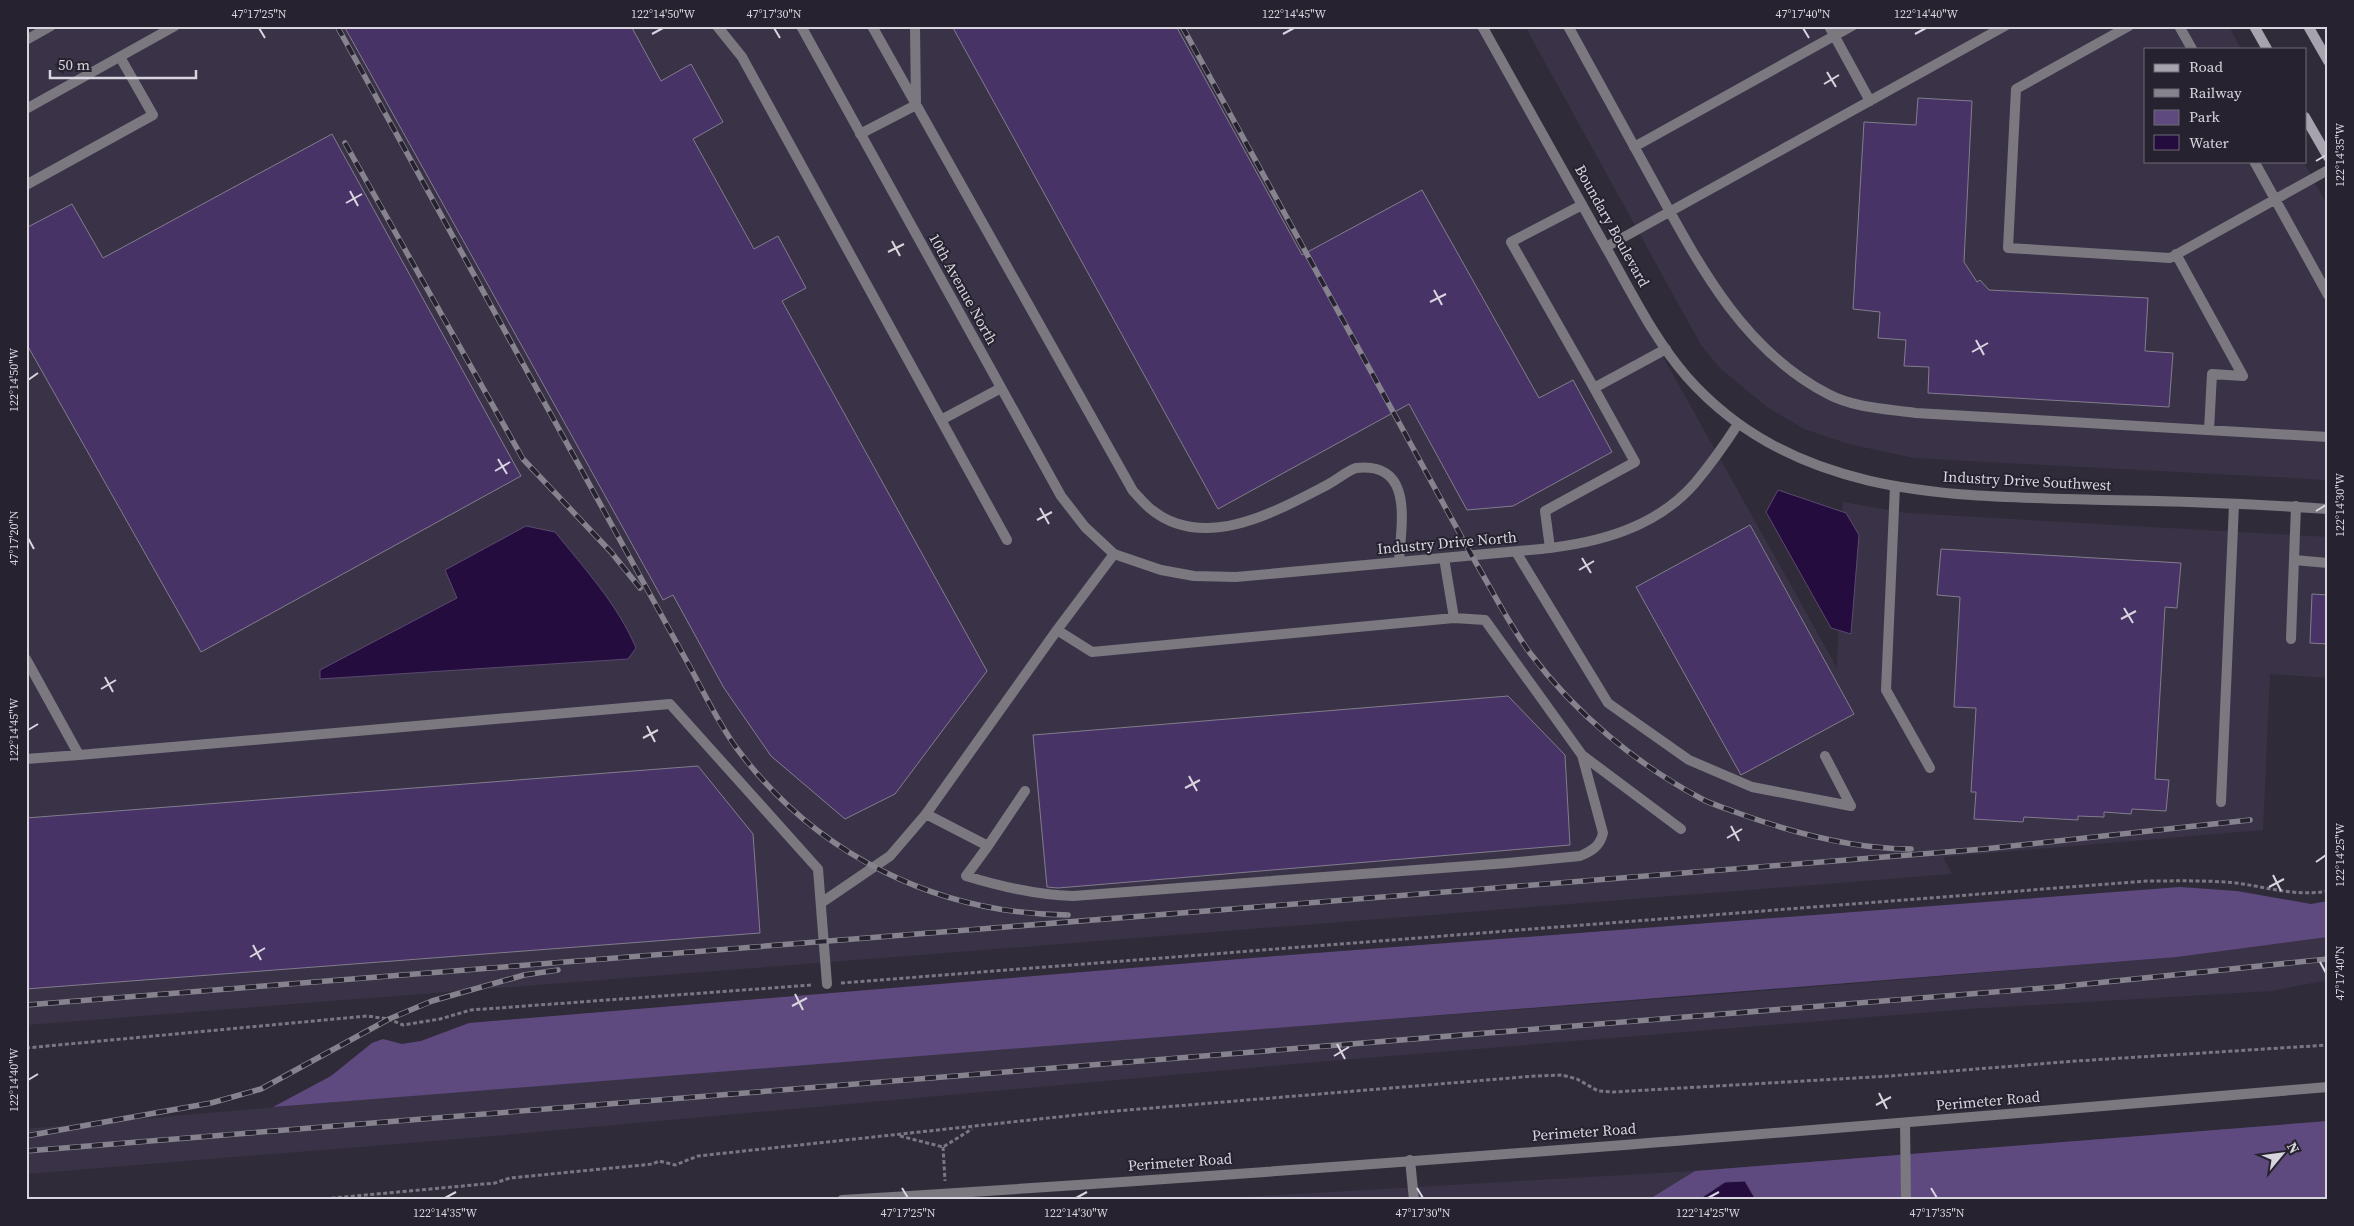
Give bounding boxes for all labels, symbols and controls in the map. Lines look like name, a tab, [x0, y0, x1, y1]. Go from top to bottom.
text: 47°17'25"N	[231, 6, 287, 22]
text: 122°14'50"W	[631, 6, 695, 22]
text: 47°17'30"N	[746, 6, 802, 22]
text: 122°14'45"W	[1262, 6, 1326, 22]
text: 47°17'40"N	[1775, 6, 1831, 22]
text: 122°14'40"W	[1894, 6, 1958, 22]
scale bar	[50, 48, 196, 80]
legend	[2144, 48, 2306, 162]
text: 50 m	[58, 54, 90, 75]
text: Road	[2189, 56, 2223, 77]
text: Railway	[2189, 82, 2242, 103]
text: Park	[2189, 106, 2221, 127]
text: 122°14'35"W	[2332, 123, 2348, 187]
text: Water	[2189, 132, 2230, 153]
street label: Boundary Boulevard	[1570, 161, 1655, 291]
street label: 10th Avenue North	[924, 229, 1003, 348]
text: 122°14'50"W	[6, 348, 22, 412]
street label: Industry Drive Southwest	[1942, 466, 2112, 495]
text: 122°14'30"W	[2332, 473, 2348, 537]
text: 47°17'20"N	[6, 510, 22, 566]
street label: Industry Drive North	[1376, 526, 1518, 559]
text: 122°14'45"W	[6, 698, 22, 762]
text: 122°14'25"W	[2332, 823, 2348, 887]
text: 47°17'40"N	[2332, 945, 2348, 1001]
text: 122°14'40"W	[6, 1048, 22, 1112]
street label: Perimeter Road	[1935, 1085, 2041, 1116]
street label: Perimeter Road	[1531, 1117, 1637, 1146]
north arrow	[2256, 1128, 2306, 1178]
text: N	[2282, 1138, 2305, 1157]
street label: Perimeter Road	[1127, 1147, 1233, 1176]
text: 122°14'35"W	[413, 1205, 477, 1221]
text: 47°17'25"N	[880, 1205, 936, 1221]
text: 122°14'30"W	[1044, 1205, 1108, 1221]
text: 47°17'30"N	[1395, 1205, 1451, 1221]
text: 122°14'25"W	[1676, 1205, 1740, 1221]
text: 47°17'35"N	[1909, 1205, 1965, 1221]

